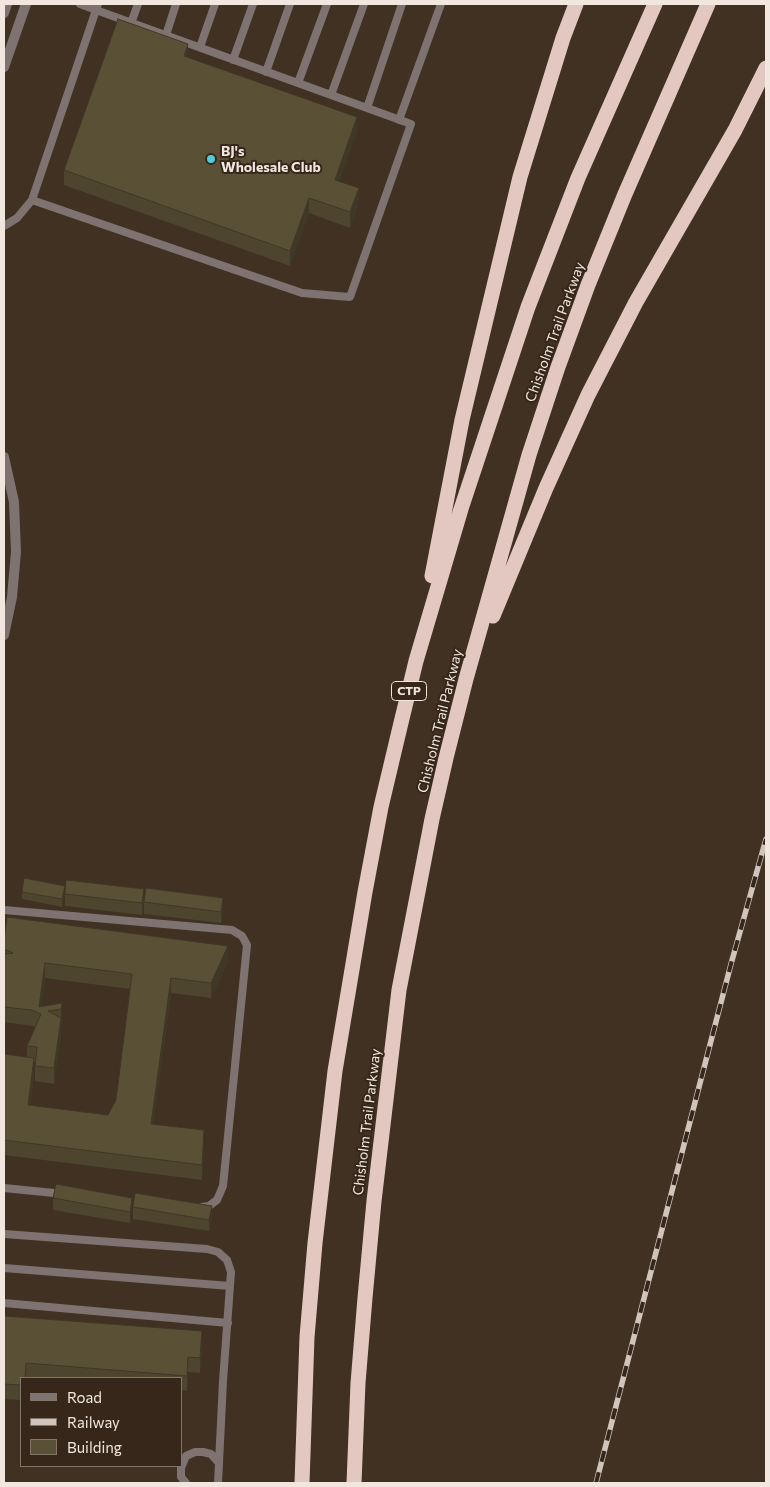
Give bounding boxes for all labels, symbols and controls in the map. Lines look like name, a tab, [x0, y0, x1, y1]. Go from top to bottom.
place label: BJ's Wholesale Club	[221, 143, 321, 176]
marker: BJ's Wholesale Club	[205, 153, 217, 165]
street label: Chisholm Trail Parkway	[522, 260, 588, 404]
street label: Chisholm Trail Parkway	[414, 647, 466, 795]
road number: CTP	[392, 681, 426, 700]
street label: Chisholm Trail Parkway	[350, 1048, 384, 1196]
legend	[20, 1377, 182, 1467]
text: Road	[67, 1388, 102, 1406]
text: Railway	[67, 1413, 120, 1431]
text: Building	[67, 1438, 122, 1456]

